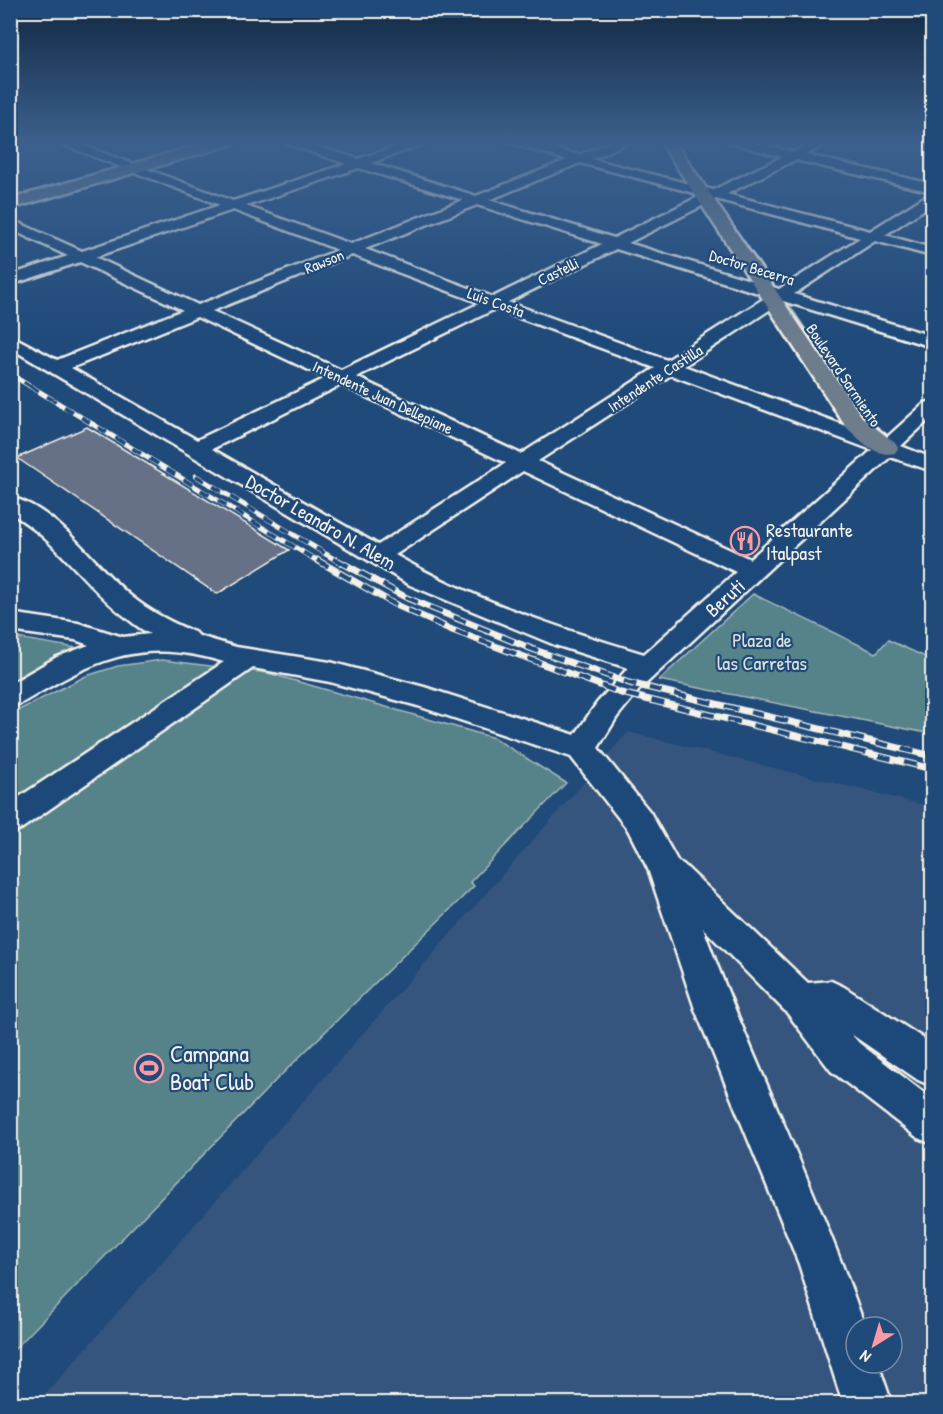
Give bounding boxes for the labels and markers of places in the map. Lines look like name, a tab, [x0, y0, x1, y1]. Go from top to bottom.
place label: Restaurante Italpast	[766, 516, 853, 566]
restaurant icon: Restaurante Italpast	[729, 525, 761, 557]
place label: Campana Boat Club	[170, 1037, 254, 1097]
sports icon: Campana Boat Club	[133, 1052, 165, 1084]

